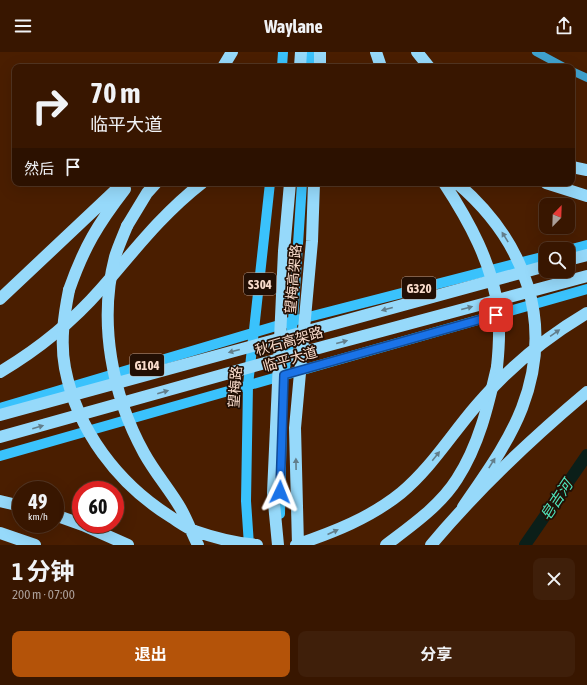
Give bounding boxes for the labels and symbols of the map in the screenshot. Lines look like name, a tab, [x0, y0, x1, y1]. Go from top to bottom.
north arrow	[539, 198, 575, 234]
one-way arrow	[501, 231, 509, 242]
street label: 望梅高架路	[282, 243, 304, 315]
road number: S304	[244, 273, 276, 295]
road number: G320	[402, 277, 436, 299]
pin	[479, 298, 513, 332]
one-way arrow	[462, 305, 474, 311]
one-way arrow	[381, 306, 393, 312]
street label: 秋石高架路	[253, 324, 325, 358]
one-way arrow	[550, 329, 561, 337]
one-way arrow	[336, 339, 348, 345]
street label: 临平大道	[261, 344, 319, 374]
one-way arrow	[228, 348, 240, 354]
road number: G104	[130, 354, 164, 376]
street label: 望梅路	[226, 365, 244, 409]
one-way arrow	[157, 389, 169, 395]
one-way arrow	[32, 424, 44, 430]
one-way arrow	[432, 450, 441, 461]
one-way arrow	[293, 457, 299, 470]
one-way arrow	[489, 457, 496, 469]
position arrow	[259, 471, 301, 513]
water label: 皂吉河	[536, 474, 577, 523]
speed limit sign: 60	[72, 481, 124, 533]
one-way arrow	[327, 529, 338, 535]

